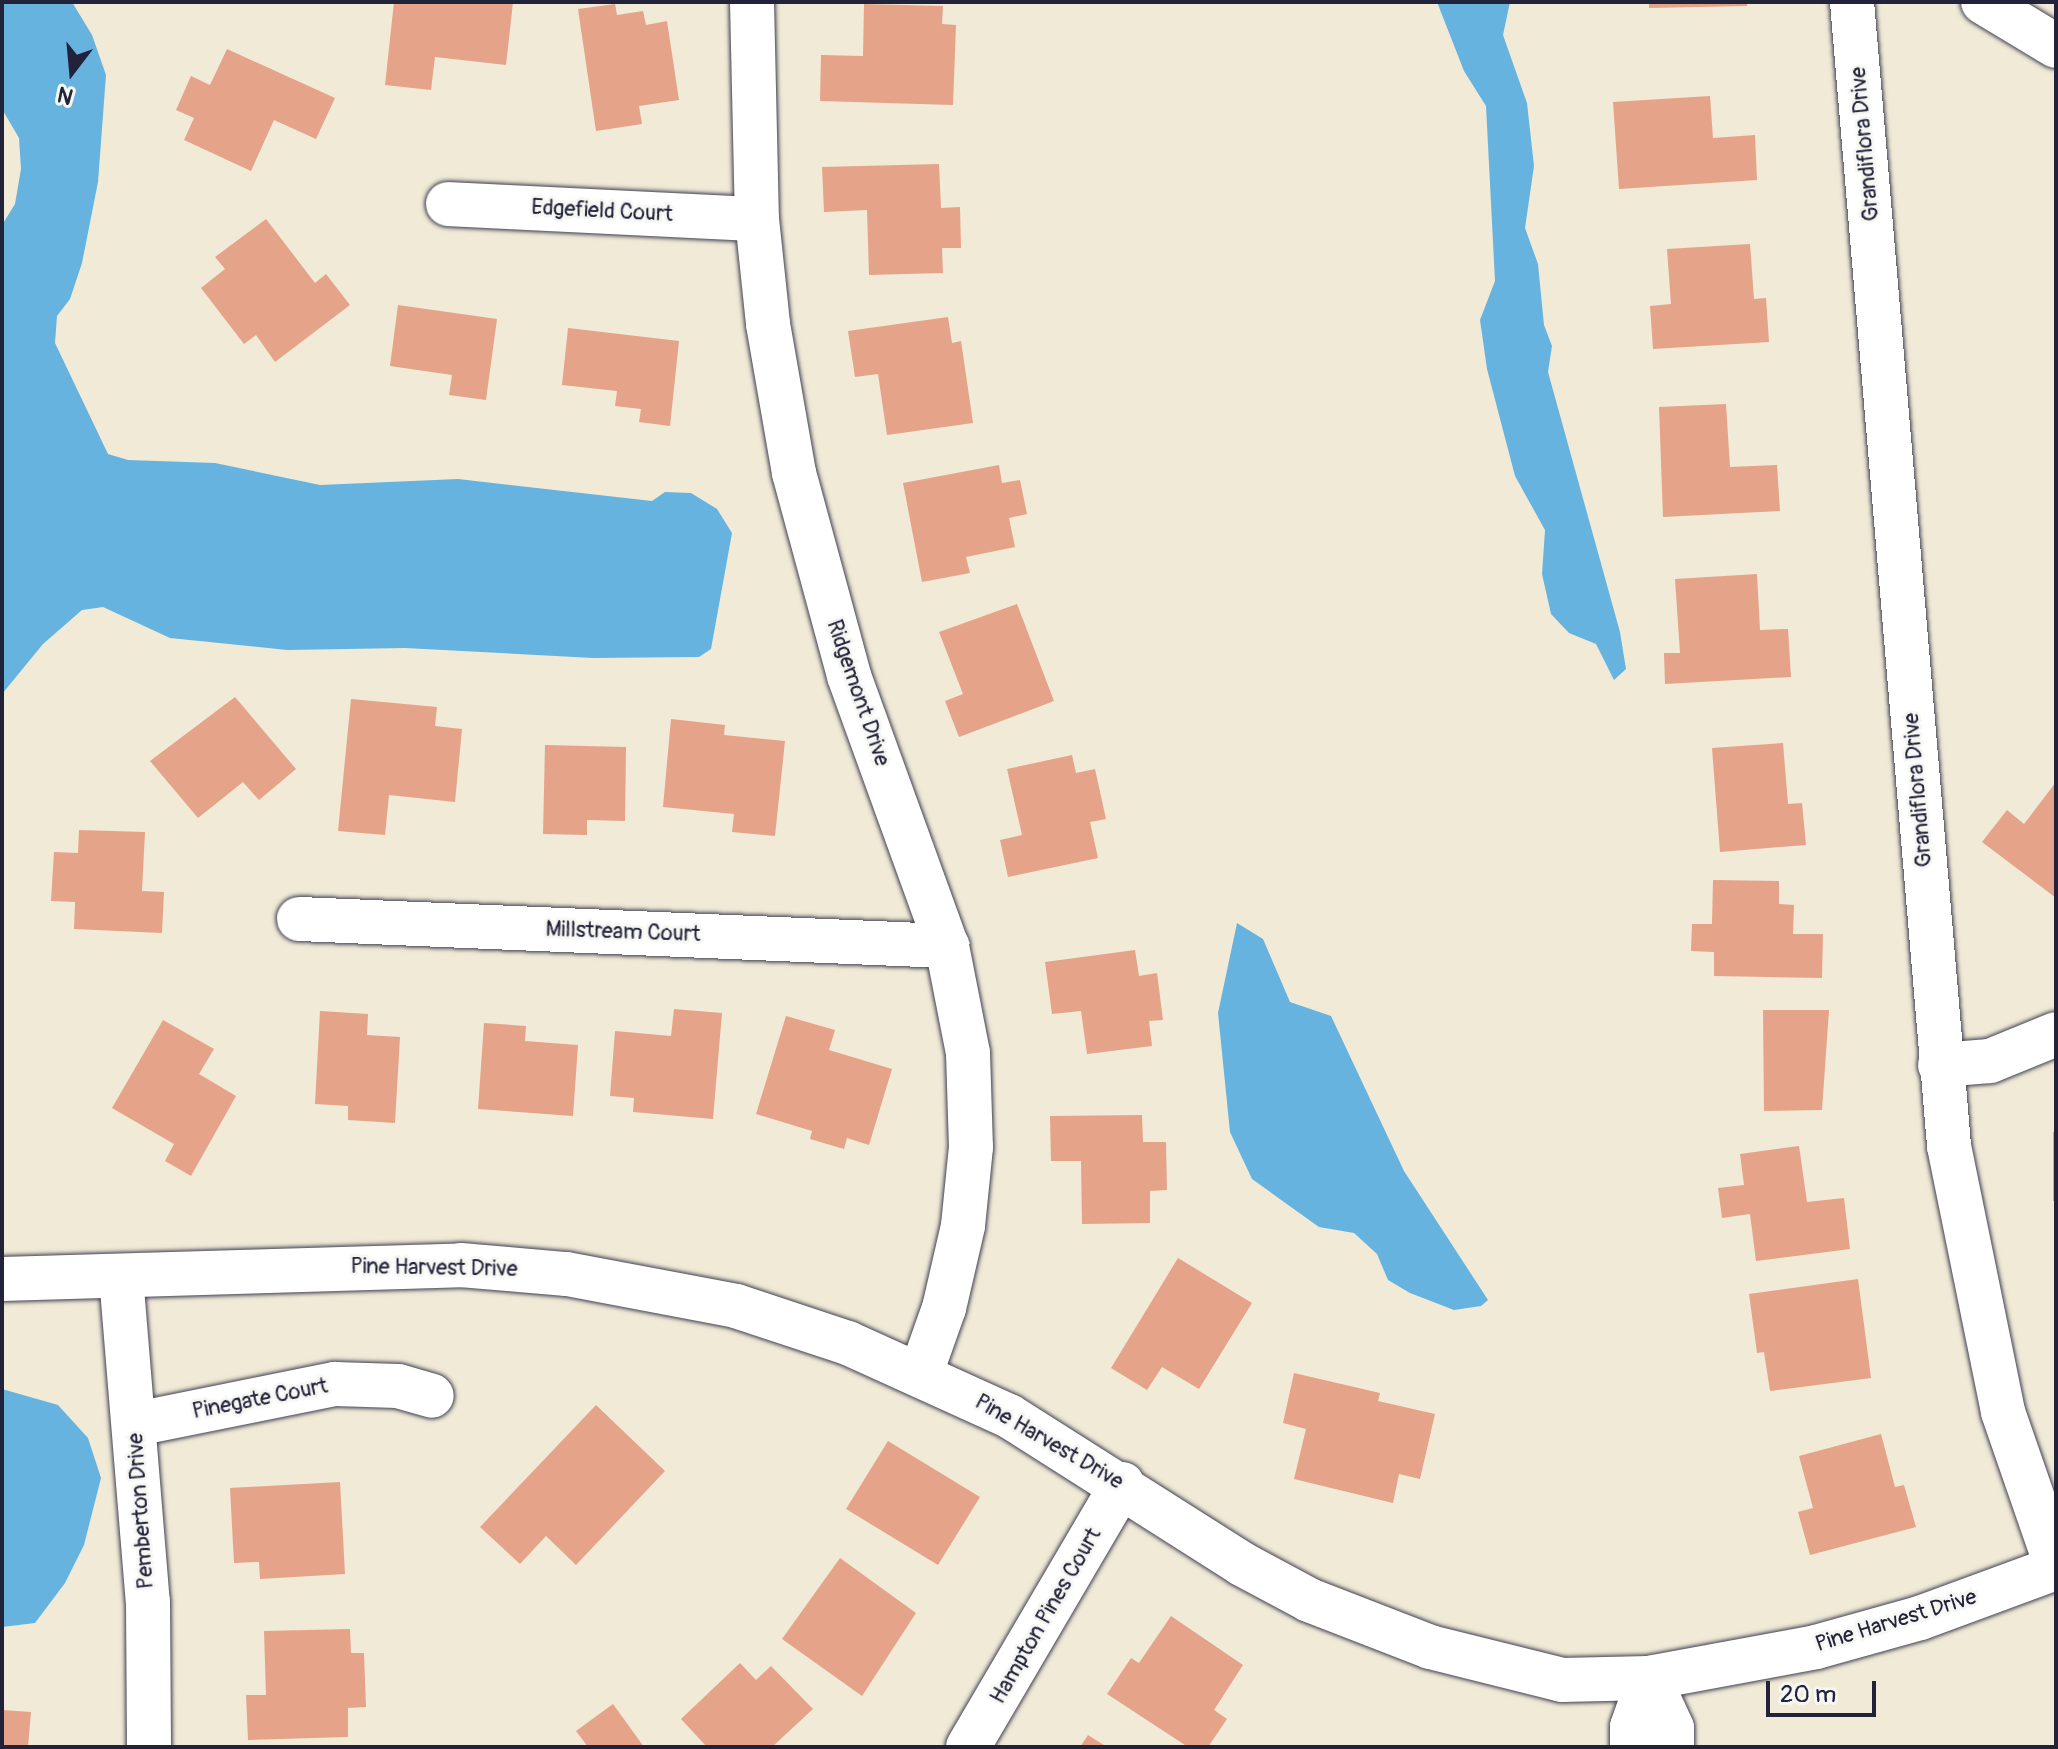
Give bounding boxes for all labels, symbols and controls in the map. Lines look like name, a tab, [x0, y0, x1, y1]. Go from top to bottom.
north arrow	[32, 32, 112, 112]
street label: Grandiflora Drive	[1845, 66, 1885, 222]
text: N	[54, 80, 76, 111]
street label: Edgefield Court	[531, 194, 673, 228]
street label: Ridgemont Drive	[821, 616, 895, 770]
street label: Grandiflora Drive	[1898, 712, 1938, 868]
street label: Millstream Court	[545, 916, 701, 948]
street label: Pine Harvest Drive	[350, 1253, 518, 1283]
street label: Pinegate Court	[190, 1373, 330, 1425]
street label: Pine Harvest Drive	[970, 1389, 1128, 1495]
street label: Pemberton Drive	[122, 1432, 160, 1590]
street label: Hampton Pines Court	[985, 1523, 1107, 1709]
street label: Pine Harvest Drive	[1812, 1584, 1980, 1658]
scale bar	[1770, 1665, 1880, 1715]
text: 20 m	[1780, 1680, 1836, 1709]

